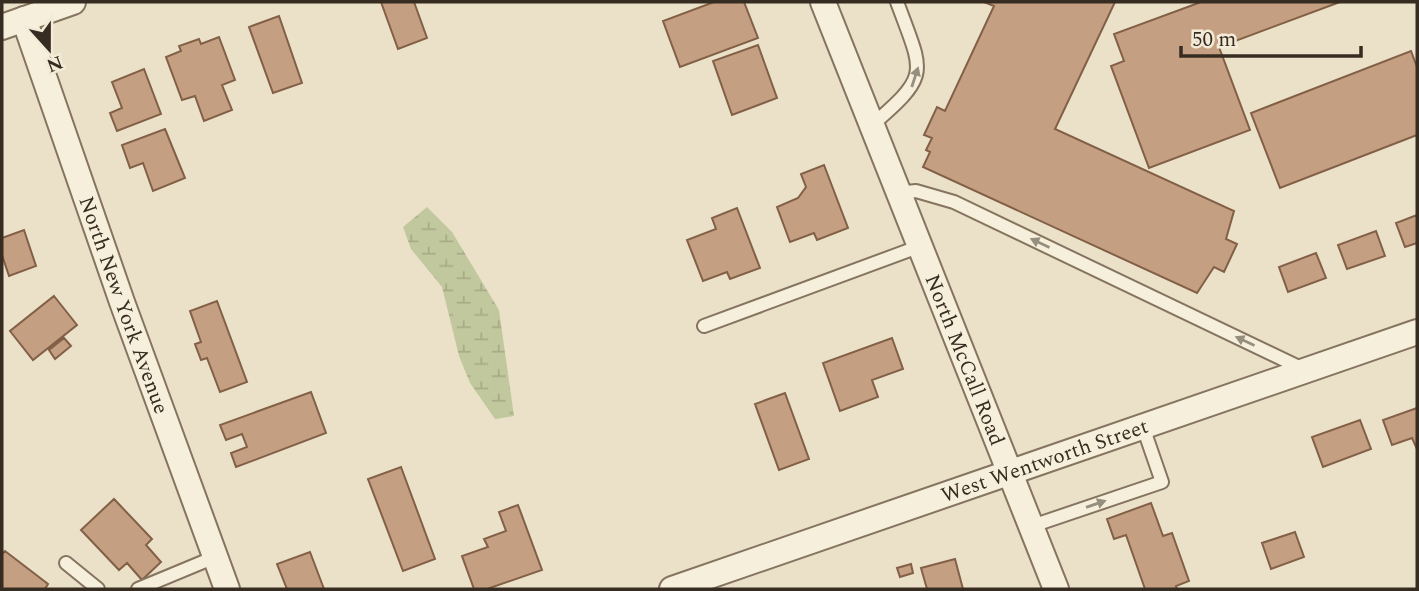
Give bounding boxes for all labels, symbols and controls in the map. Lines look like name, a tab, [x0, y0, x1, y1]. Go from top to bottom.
north arrow	[14, 14, 84, 84]
scale bar	[1181, 14, 1361, 58]
text: 50 m	[1192, 24, 1236, 56]
text: N	[42, 47, 67, 80]
one-way arrow	[910, 66, 920, 87]
street label: North New York Avenue	[70, 192, 177, 419]
one-way arrow	[1030, 237, 1050, 249]
street label: North McCall Road	[916, 270, 1013, 451]
one-way arrow	[1235, 335, 1255, 347]
street label: West Wentworth Street	[937, 411, 1153, 512]
one-way arrow	[1086, 498, 1107, 509]

